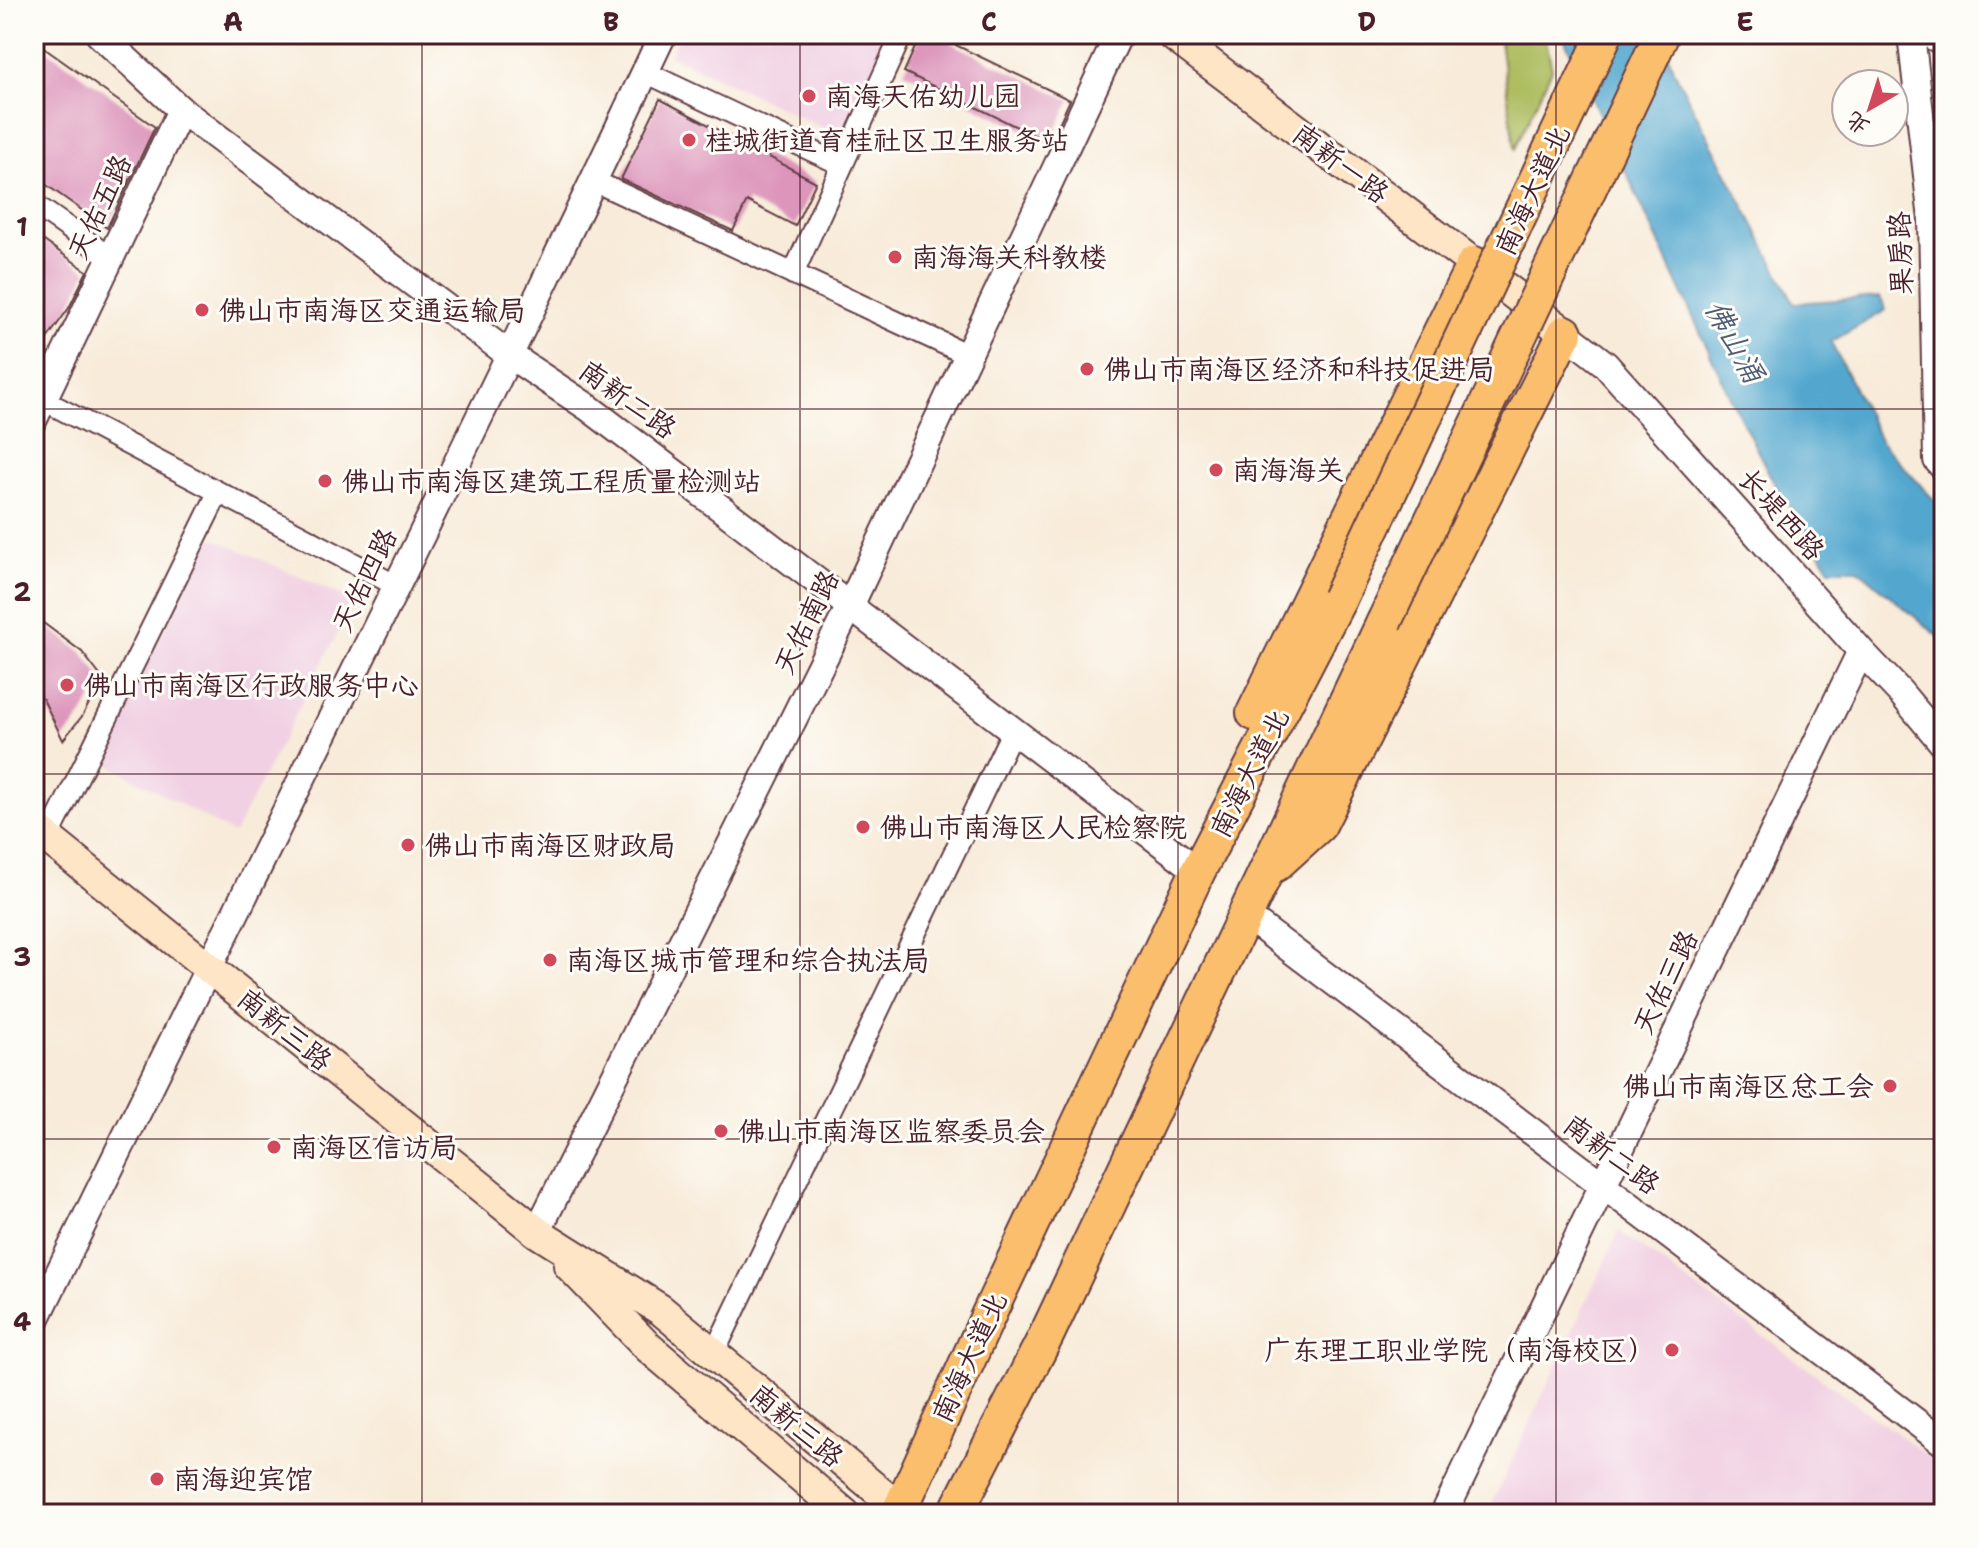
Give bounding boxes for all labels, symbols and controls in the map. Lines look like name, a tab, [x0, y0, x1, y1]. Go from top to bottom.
text: A	[223, 4, 243, 39]
text: B	[603, 4, 619, 39]
text: C	[981, 4, 997, 39]
text: D	[1358, 4, 1376, 39]
text: E	[1736, 4, 1754, 39]
north arrow	[1830, 68, 1910, 148]
place label: 南海天佑幼儿园	[825, 77, 1021, 115]
marker: 南海天佑幼儿园	[800, 87, 818, 105]
text: 北	[1840, 105, 1875, 141]
street label: 南新一路	[1285, 114, 1397, 212]
street label: 南海大道北	[1485, 119, 1579, 261]
place label: 桂城街道育桂社区卫生服务站	[705, 121, 1069, 159]
marker: 桂城街道育桂社区卫生服务站	[680, 131, 698, 149]
street label: 天佑五路	[58, 148, 140, 266]
text: 1	[16, 209, 28, 244]
street label: 果房路	[1880, 210, 1920, 296]
place label: 南海海关科教楼	[911, 238, 1107, 276]
marker: 南海海关科教楼	[886, 248, 904, 266]
place label: 佛山市南海区交通运输局	[218, 291, 526, 329]
water label: 佛山涌	[1695, 292, 1775, 391]
marker: 佛山市南海区交通运输局	[193, 301, 211, 319]
place label: 佛山市南海区经济和科技促进局	[1103, 350, 1495, 388]
street label: 南新二路	[572, 351, 684, 447]
marker: 佛山市南海区经济和科技促进局	[1078, 360, 1096, 378]
place label: 南海海关	[1232, 451, 1344, 489]
street label: 长堤西路	[1730, 460, 1834, 568]
marker: 南海海关	[1207, 461, 1225, 479]
place label: 佛山市南海区建筑工程质量检测站	[341, 462, 761, 500]
marker: 佛山市南海区建筑工程质量检测站	[316, 472, 334, 490]
street label: 天佑四路	[322, 521, 406, 639]
street label: 天佑南路	[764, 563, 848, 681]
text: 2	[13, 574, 31, 609]
place label: 佛山市南海区行政服务中心	[83, 666, 419, 704]
marker: 佛山市南海区行政服务中心	[58, 676, 76, 694]
street label: 南海大道北	[1200, 702, 1298, 844]
place label: 佛山市南海区人民检察院	[879, 808, 1187, 846]
marker: 佛山市南海区人民检察院	[854, 818, 872, 836]
place label: 佛山市南海区财政局	[424, 826, 676, 864]
marker: 佛山市南海区财政局	[399, 836, 417, 854]
street label: 天佑三路	[1623, 923, 1707, 1041]
text: 3	[13, 939, 31, 974]
place label: 南海区城市管理和综合执法局	[566, 941, 930, 979]
marker: 南海区城市管理和综合执法局	[541, 951, 559, 969]
street label: 南新三路	[230, 979, 340, 1079]
place label: 佛山市南海区总工会	[1622, 1067, 1874, 1105]
marker: 佛山市南海区总工会	[1881, 1077, 1899, 1095]
street label: 南新二路	[1556, 1105, 1668, 1203]
place label: 佛山市南海区监察委员会	[737, 1112, 1045, 1150]
marker: 佛山市南海区监察委员会	[712, 1122, 730, 1140]
place label: 南海区信访局	[290, 1128, 458, 1166]
marker: 南海区信访局	[265, 1138, 283, 1156]
street label: 南海大道北	[922, 1286, 1016, 1428]
text: 4	[13, 1304, 31, 1339]
place label: 广东理工职业学院（南海校区）	[1264, 1331, 1656, 1369]
marker: 广东理工职业学院（南海校区）	[1663, 1341, 1681, 1359]
street label: 南新三路	[742, 1374, 852, 1476]
place label: 南海迎宾馆	[173, 1460, 313, 1498]
marker: 南海迎宾馆	[148, 1470, 166, 1488]

